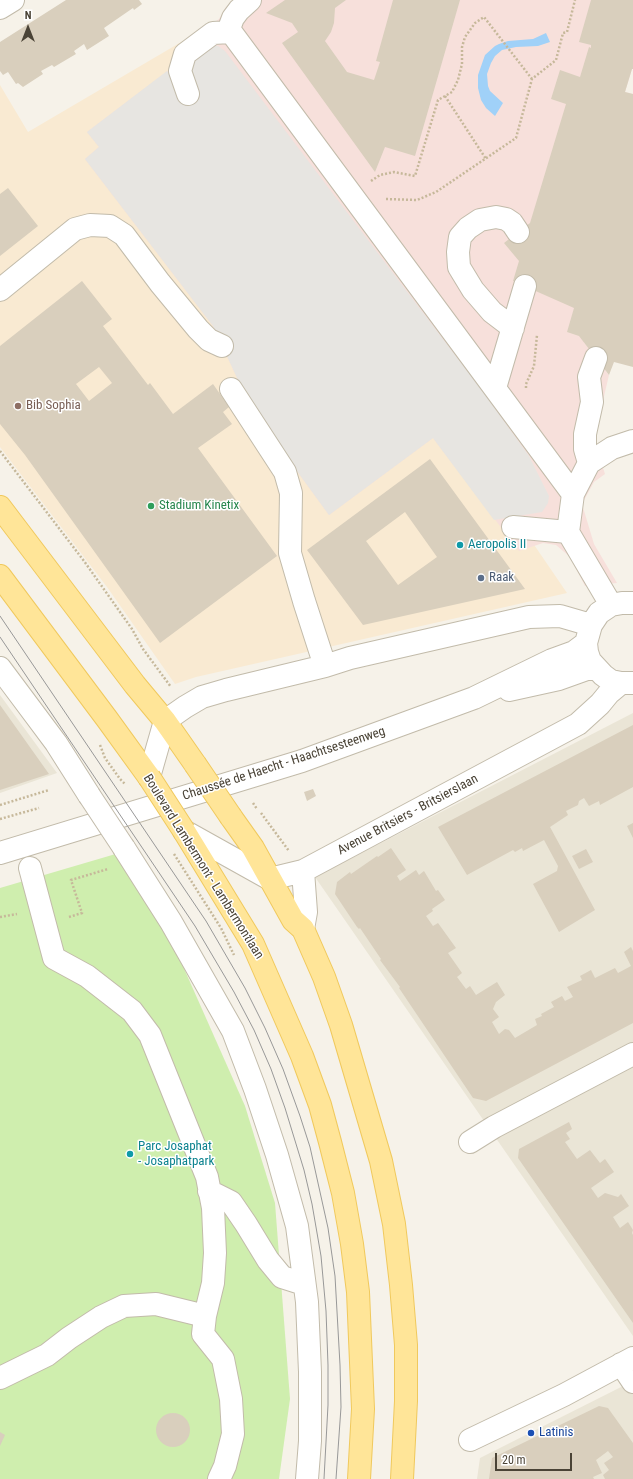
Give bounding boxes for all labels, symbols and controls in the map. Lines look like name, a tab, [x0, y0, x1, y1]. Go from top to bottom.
north arrow	[8, 8, 48, 48]
text: N	[25, 9, 31, 22]
place label: Bib Sophia	[26, 398, 81, 414]
marker: Bib Sophia	[13, 401, 23, 411]
place label: Stadium Kinetix	[159, 498, 239, 514]
marker: Stadium Kinetix	[146, 501, 156, 511]
place label: Aeropolis II	[468, 537, 526, 553]
marker: Aeropolis II	[455, 540, 465, 550]
place label: Raak	[489, 570, 514, 586]
marker: Raak	[476, 573, 486, 583]
street label: Chaussée de Haecht - Haachtsesteenweg	[181, 724, 387, 804]
street label: Avenue Britsiers - Britsierslaan	[335, 771, 481, 859]
street label: Boulevard Lambermont - Lambermontlaan	[139, 772, 267, 962]
place label: Parc Josaphat - Josaphatpark	[138, 1139, 214, 1170]
marker: Parc Josaphat - Josaphatpark	[125, 1149, 135, 1159]
place label: Latinis	[539, 1425, 573, 1441]
marker: Latinis	[526, 1428, 536, 1438]
scale bar	[497, 1445, 574, 1471]
text: 20 m	[502, 1453, 526, 1467]

